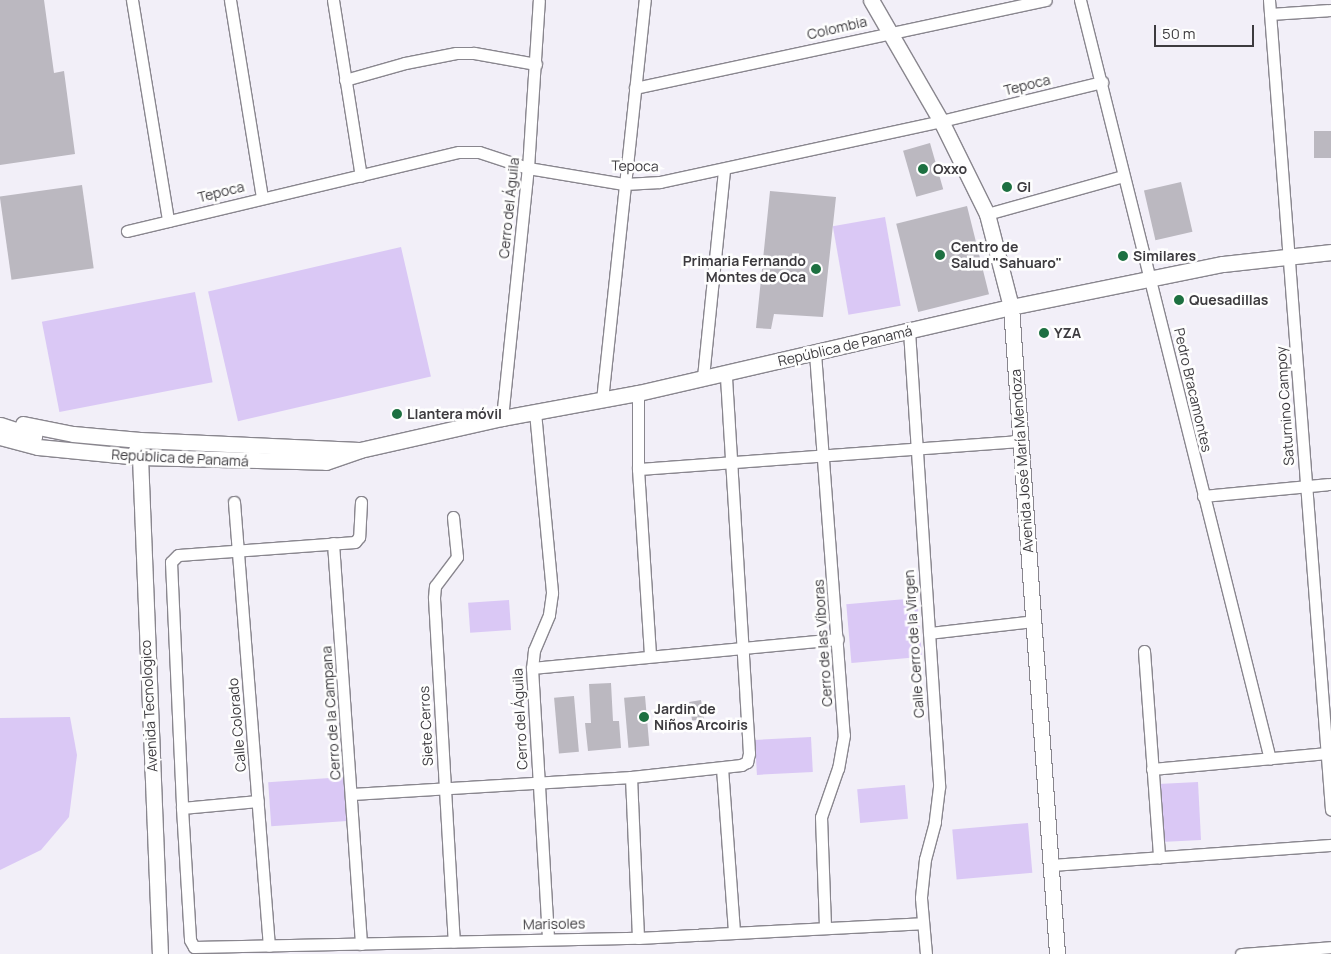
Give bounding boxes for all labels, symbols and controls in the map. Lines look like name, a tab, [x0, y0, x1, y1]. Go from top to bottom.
street label: Colombia	[805, 13, 869, 43]
scale bar	[1156, 15, 1256, 47]
text: 50 m	[1162, 23, 1196, 44]
street label: Tepoca	[1002, 71, 1052, 99]
street label: Cerro del Águila	[495, 157, 523, 259]
street label: Tepoca	[611, 157, 659, 175]
place label: Oxxo	[933, 161, 967, 177]
marker: Oxxo	[917, 163, 929, 175]
street label: Tepoca	[196, 178, 246, 206]
place label: GI	[1017, 179, 1031, 195]
marker: GI	[1001, 181, 1013, 193]
place label: Centro de Salud "Sahuaro"	[951, 239, 1062, 272]
marker: Centro de Salud "Sahuaro"	[933, 248, 947, 262]
place label: Similares	[1133, 248, 1196, 264]
marker: Similares	[1117, 250, 1129, 262]
place label: Primaria Fernando Montes de Oca	[683, 253, 806, 286]
marker: Primaria Fernando Montes de Oca	[810, 263, 822, 275]
place label: Quesadillas	[1189, 292, 1268, 308]
marker: Quesadillas	[1173, 294, 1185, 306]
street label: República de Panamá	[776, 322, 914, 370]
place label: YZA	[1054, 325, 1081, 341]
street label: Pedro Bracamontes	[1171, 326, 1215, 454]
marker: YZA	[1038, 327, 1050, 339]
street label: Saturnino Campoy	[1272, 346, 1298, 466]
street label: Avenida José María Mendoza	[1007, 369, 1037, 553]
place label: Llantera móvil	[407, 406, 502, 422]
marker: Llantera móvil	[391, 408, 403, 420]
street label: República de Panamá	[111, 446, 249, 470]
street label: Calle Cerro de la Virgen	[900, 569, 928, 719]
street label: Cerro de las Víboras	[810, 579, 836, 707]
street label: Avenida Tecnologico	[137, 640, 161, 772]
street label: Cerro de la Campana	[318, 645, 344, 781]
street label: Cerro del Águila	[509, 668, 531, 770]
street label: Calle Colorado	[225, 677, 249, 773]
street label: Siete Cerros	[416, 686, 436, 766]
place label: Jardin de Niños Arcoiris	[654, 701, 748, 734]
marker: Jardin de Niños Arcoiris	[638, 711, 650, 723]
street label: Marisoles	[523, 915, 585, 933]

